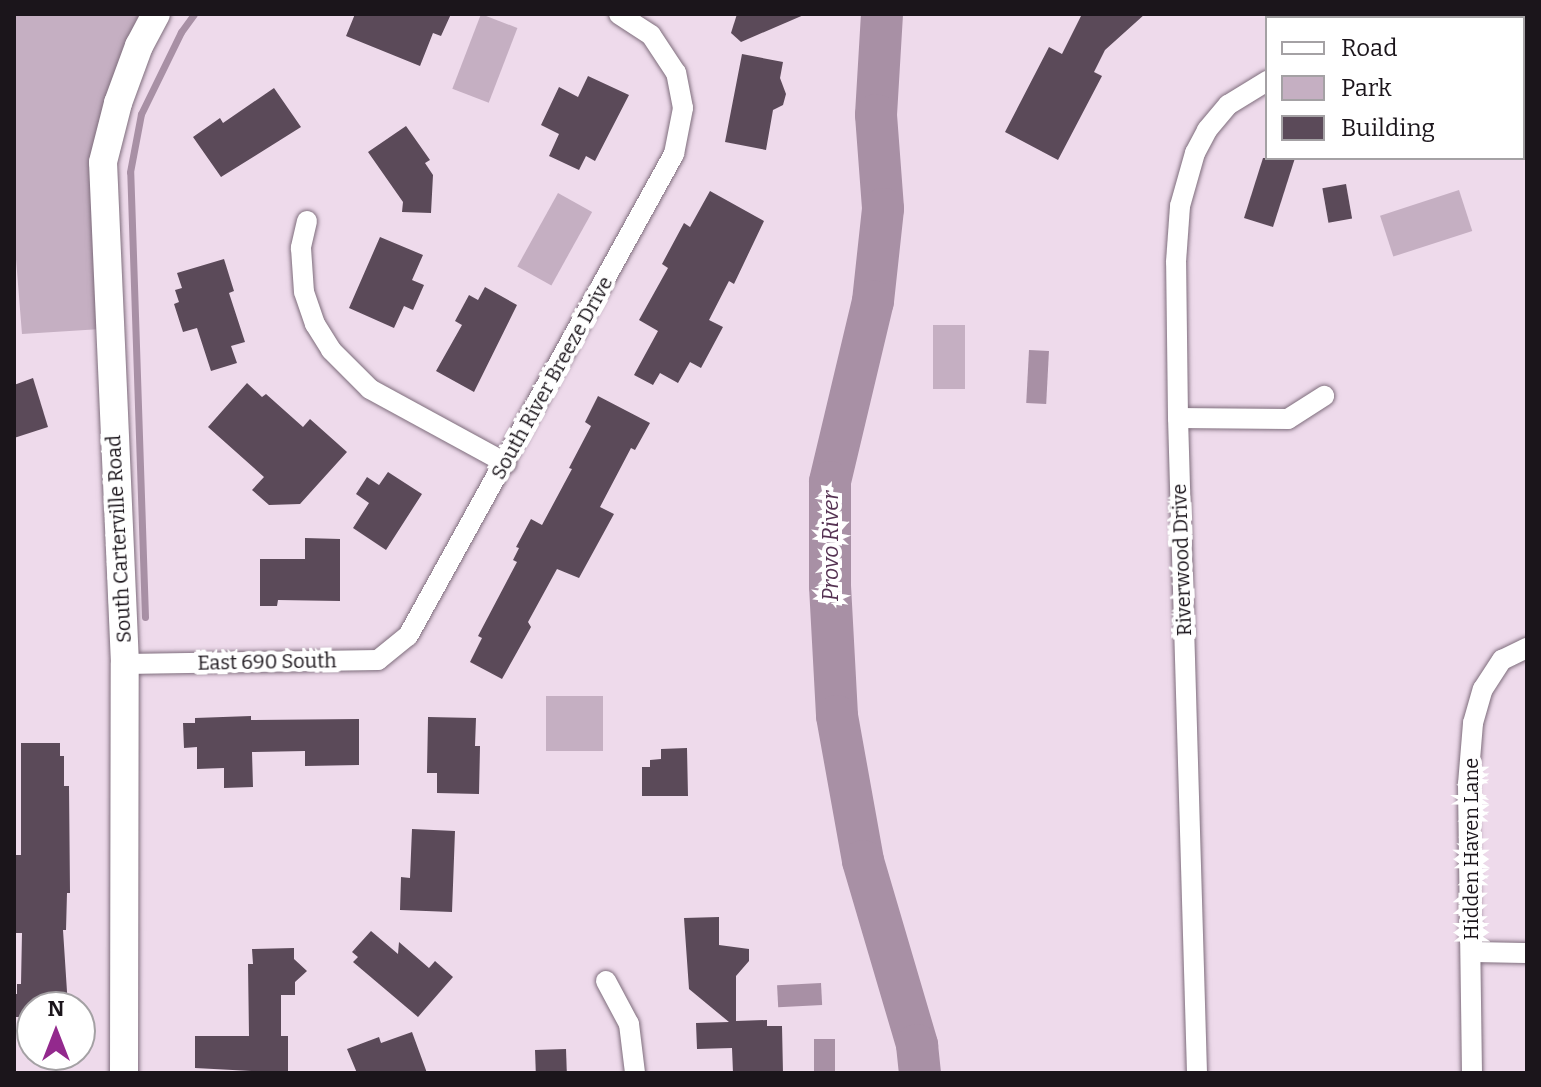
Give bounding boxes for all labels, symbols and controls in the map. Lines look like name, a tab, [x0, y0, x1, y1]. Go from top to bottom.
legend	[1265, 16, 1525, 160]
text: Road	[1341, 34, 1397, 62]
text: Park	[1341, 74, 1392, 102]
text: Building	[1341, 114, 1435, 142]
street label: South River Breeze Drive	[486, 272, 618, 484]
street label: South Carterville Road	[102, 434, 136, 644]
street label: Riverwood Drive	[1167, 483, 1197, 637]
water label: Provo River	[818, 491, 844, 601]
street label: East 690 South	[197, 649, 337, 675]
street label: Hidden Haven Lane	[1459, 758, 1483, 940]
north arrow	[16, 991, 96, 1071]
text: N	[48, 995, 64, 1022]

